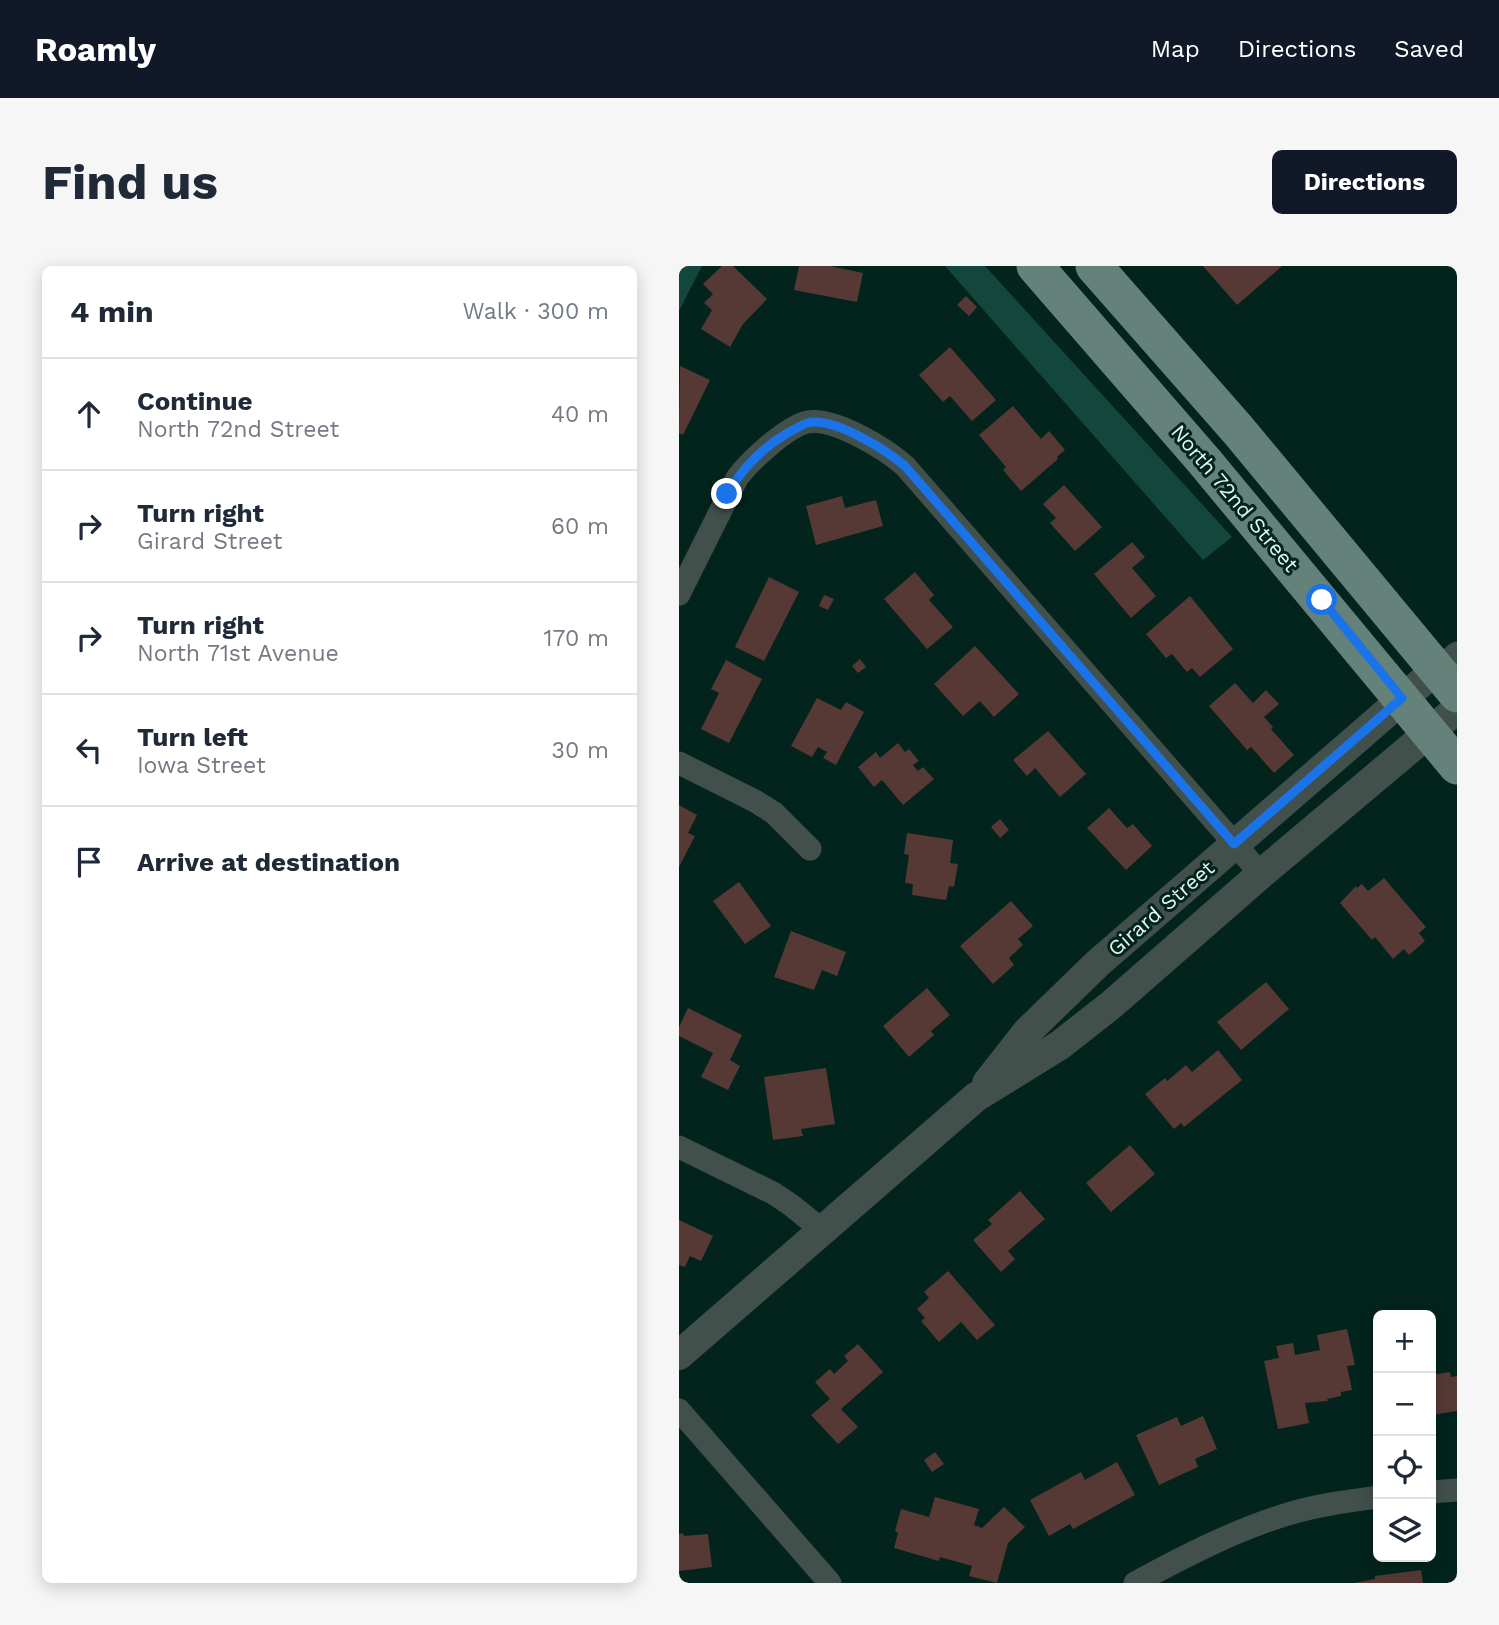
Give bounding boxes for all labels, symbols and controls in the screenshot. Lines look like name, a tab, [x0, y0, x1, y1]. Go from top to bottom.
text: Roamly	[35, 30, 156, 69]
text: Map	[1151, 35, 1200, 63]
text: Directions	[1238, 35, 1356, 63]
text: Saved	[1394, 35, 1464, 63]
button: Directions	[1272, 150, 1457, 214]
text: Find us	[42, 153, 218, 211]
text: 4 min	[70, 294, 154, 329]
text: Walk · 300 m	[463, 298, 609, 325]
text: Continue	[137, 386, 253, 416]
icon: ahead	[70, 395, 108, 433]
text: 40 m	[551, 401, 609, 428]
text: North 72nd Street	[137, 416, 339, 443]
street label: North 72nd Street	[1166, 419, 1304, 577]
route end	[711, 478, 742, 509]
text: Turn right	[137, 498, 264, 528]
icon: right	[70, 507, 108, 545]
text: 60 m	[551, 513, 609, 540]
text: Girard Street	[137, 528, 282, 555]
route start	[1306, 584, 1337, 615]
text: Turn right	[137, 610, 264, 640]
icon: right	[70, 619, 108, 657]
text: 170 m	[544, 625, 609, 652]
text: North 71st Avenue	[137, 640, 339, 667]
text: Turn left	[137, 722, 248, 752]
icon: left	[70, 731, 108, 769]
text: 30 m	[552, 737, 609, 764]
text: Iowa Street	[137, 752, 266, 779]
icon: arrive	[70, 843, 108, 881]
text: Arrive at destination	[137, 847, 400, 877]
street label: Girard Street	[1103, 855, 1219, 961]
map controls	[1373, 1310, 1436, 1562]
button: +	[1373, 1310, 1436, 1373]
button: −	[1373, 1373, 1436, 1436]
button: locate	[1373, 1436, 1436, 1499]
button: layers	[1373, 1499, 1436, 1562]

